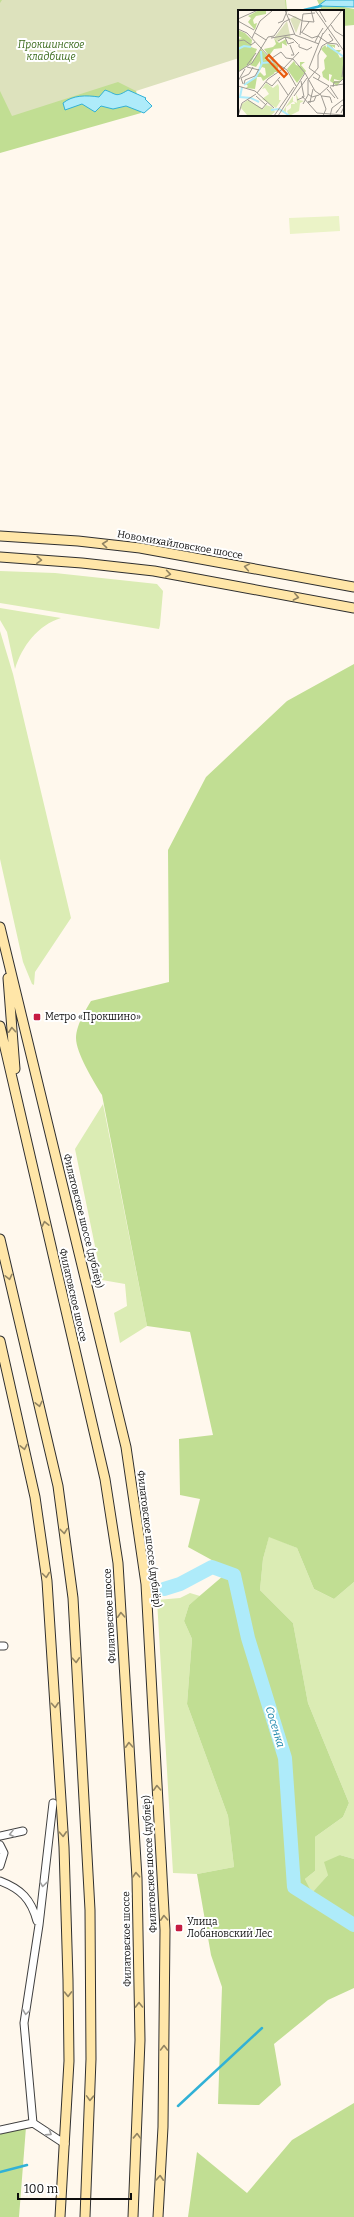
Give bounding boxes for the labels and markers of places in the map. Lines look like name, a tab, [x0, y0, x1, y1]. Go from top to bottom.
place label: Метро «Прокшино»	[45, 1011, 141, 1023]
marker: Метро «Прокшино»	[32, 1012, 42, 1022]
place label: Улица Лобановский Лес	[187, 1916, 272, 1940]
marker: Улица Лобановский Лес	[174, 1923, 184, 1933]

